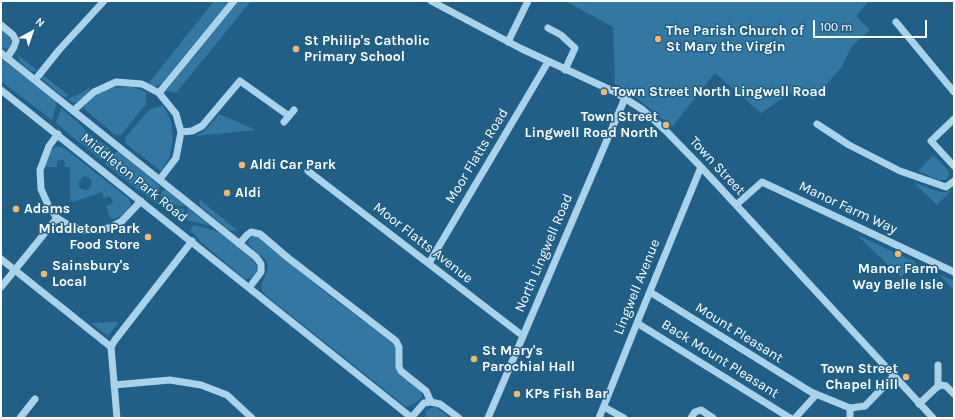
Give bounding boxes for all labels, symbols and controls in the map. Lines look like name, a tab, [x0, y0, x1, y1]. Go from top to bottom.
north arrow	[12, 12, 52, 52]
scale bar	[815, 12, 929, 38]
text: N	[33, 15, 47, 30]
text: 100 m	[820, 20, 852, 34]
place label: The Parish Church of St Mary the Virgin	[666, 23, 804, 56]
place label: St Philip's Catholic Primary School	[304, 33, 430, 66]
marker: The Parish Church of St Mary the Virgin	[653, 34, 663, 44]
marker: St Philip's Catholic Primary School	[291, 44, 301, 54]
place label: Town Street North Lingwell Road	[612, 84, 826, 100]
marker: Town Street North Lingwell Road	[599, 87, 609, 97]
street label: Moor Flatts Road	[442, 105, 512, 207]
place label: Town Street Lingwell Road North	[525, 109, 658, 142]
marker: Town Street Lingwell Road North	[661, 120, 671, 130]
street label: Middleton Park Road	[77, 130, 191, 226]
street label: Town Street	[686, 133, 748, 199]
place label: Aldi Car Park	[250, 157, 336, 173]
marker: Aldi Car Park	[237, 160, 247, 170]
street label: Manor Farm Way	[796, 178, 900, 238]
place label: Aldi	[235, 185, 261, 201]
marker: Aldi	[222, 188, 232, 198]
street label: North Lingwell Road	[511, 191, 577, 315]
street label: Moor Flatts Avenue	[370, 199, 476, 287]
place label: Adams	[24, 201, 70, 217]
marker: Adams	[11, 204, 21, 214]
place label: Middleton Park Food Store	[38, 221, 140, 254]
marker: Middleton Park Food Store	[143, 232, 153, 242]
street label: Lingwell Avenue	[610, 237, 664, 337]
marker: Manor Farm Way Belle Isle	[893, 249, 903, 259]
place label: Sainsbury's Local	[52, 258, 130, 290]
place label: Manor Farm Way Belle Isle	[853, 261, 943, 294]
marker: Sainsbury's Local	[39, 269, 49, 279]
street label: Mount Pleasant	[692, 299, 786, 367]
street label: Back Mount Pleasant	[658, 316, 782, 402]
place label: St Mary's Parochial Hall	[482, 343, 575, 376]
marker: St Mary's Parochial Hall	[469, 354, 479, 364]
place label: Town Street Chapel Hill	[821, 361, 898, 394]
marker: Town Street Chapel Hill	[901, 372, 911, 382]
place label: KPs Fish Bar	[525, 386, 608, 402]
marker: KPs Fish Bar	[512, 389, 522, 399]

